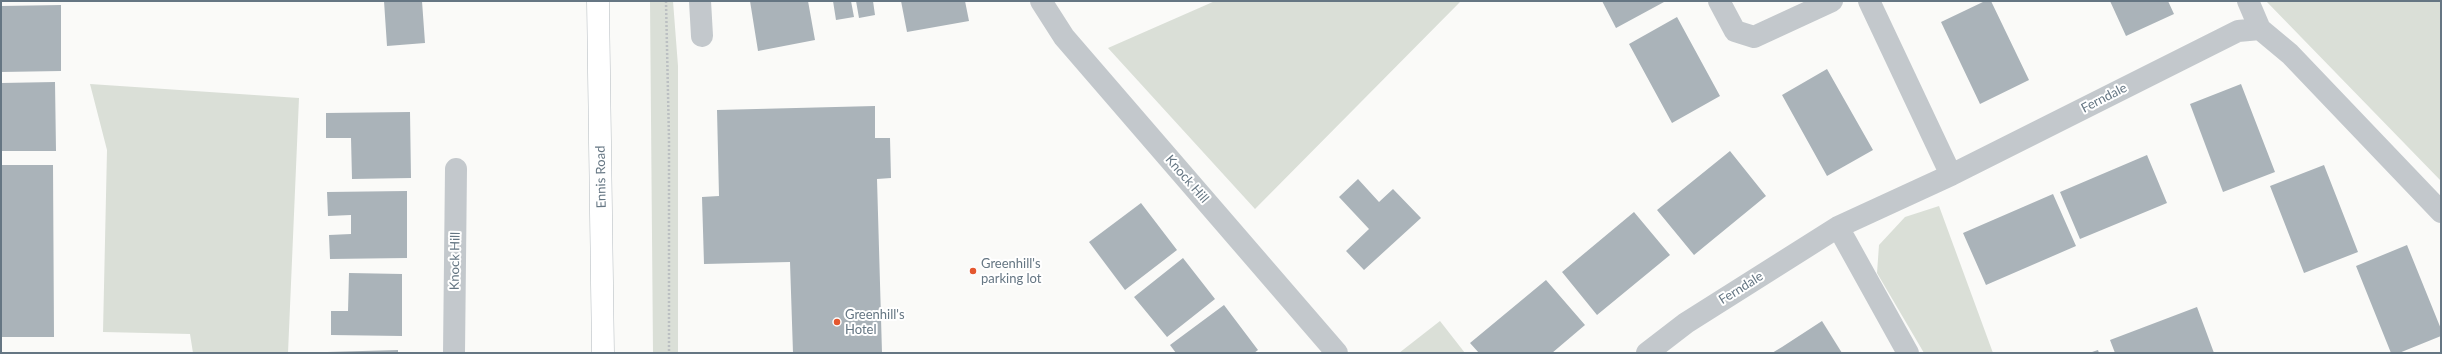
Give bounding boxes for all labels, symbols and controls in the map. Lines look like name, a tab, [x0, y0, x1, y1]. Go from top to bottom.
street label: Ferndale	[2078, 80, 2130, 116]
street label: Ennis Road	[593, 145, 609, 209]
street label: Knock Hill	[1162, 152, 1212, 206]
street label: Knock Hill	[447, 232, 463, 290]
place label: Greenhill's parking lot	[981, 256, 1042, 287]
marker: Greenhill's parking lot	[968, 266, 978, 276]
street label: Ferndale	[1716, 268, 1766, 308]
place label: Greenhill's Hotel	[845, 307, 905, 338]
marker: Greenhill's Hotel	[832, 317, 842, 327]

